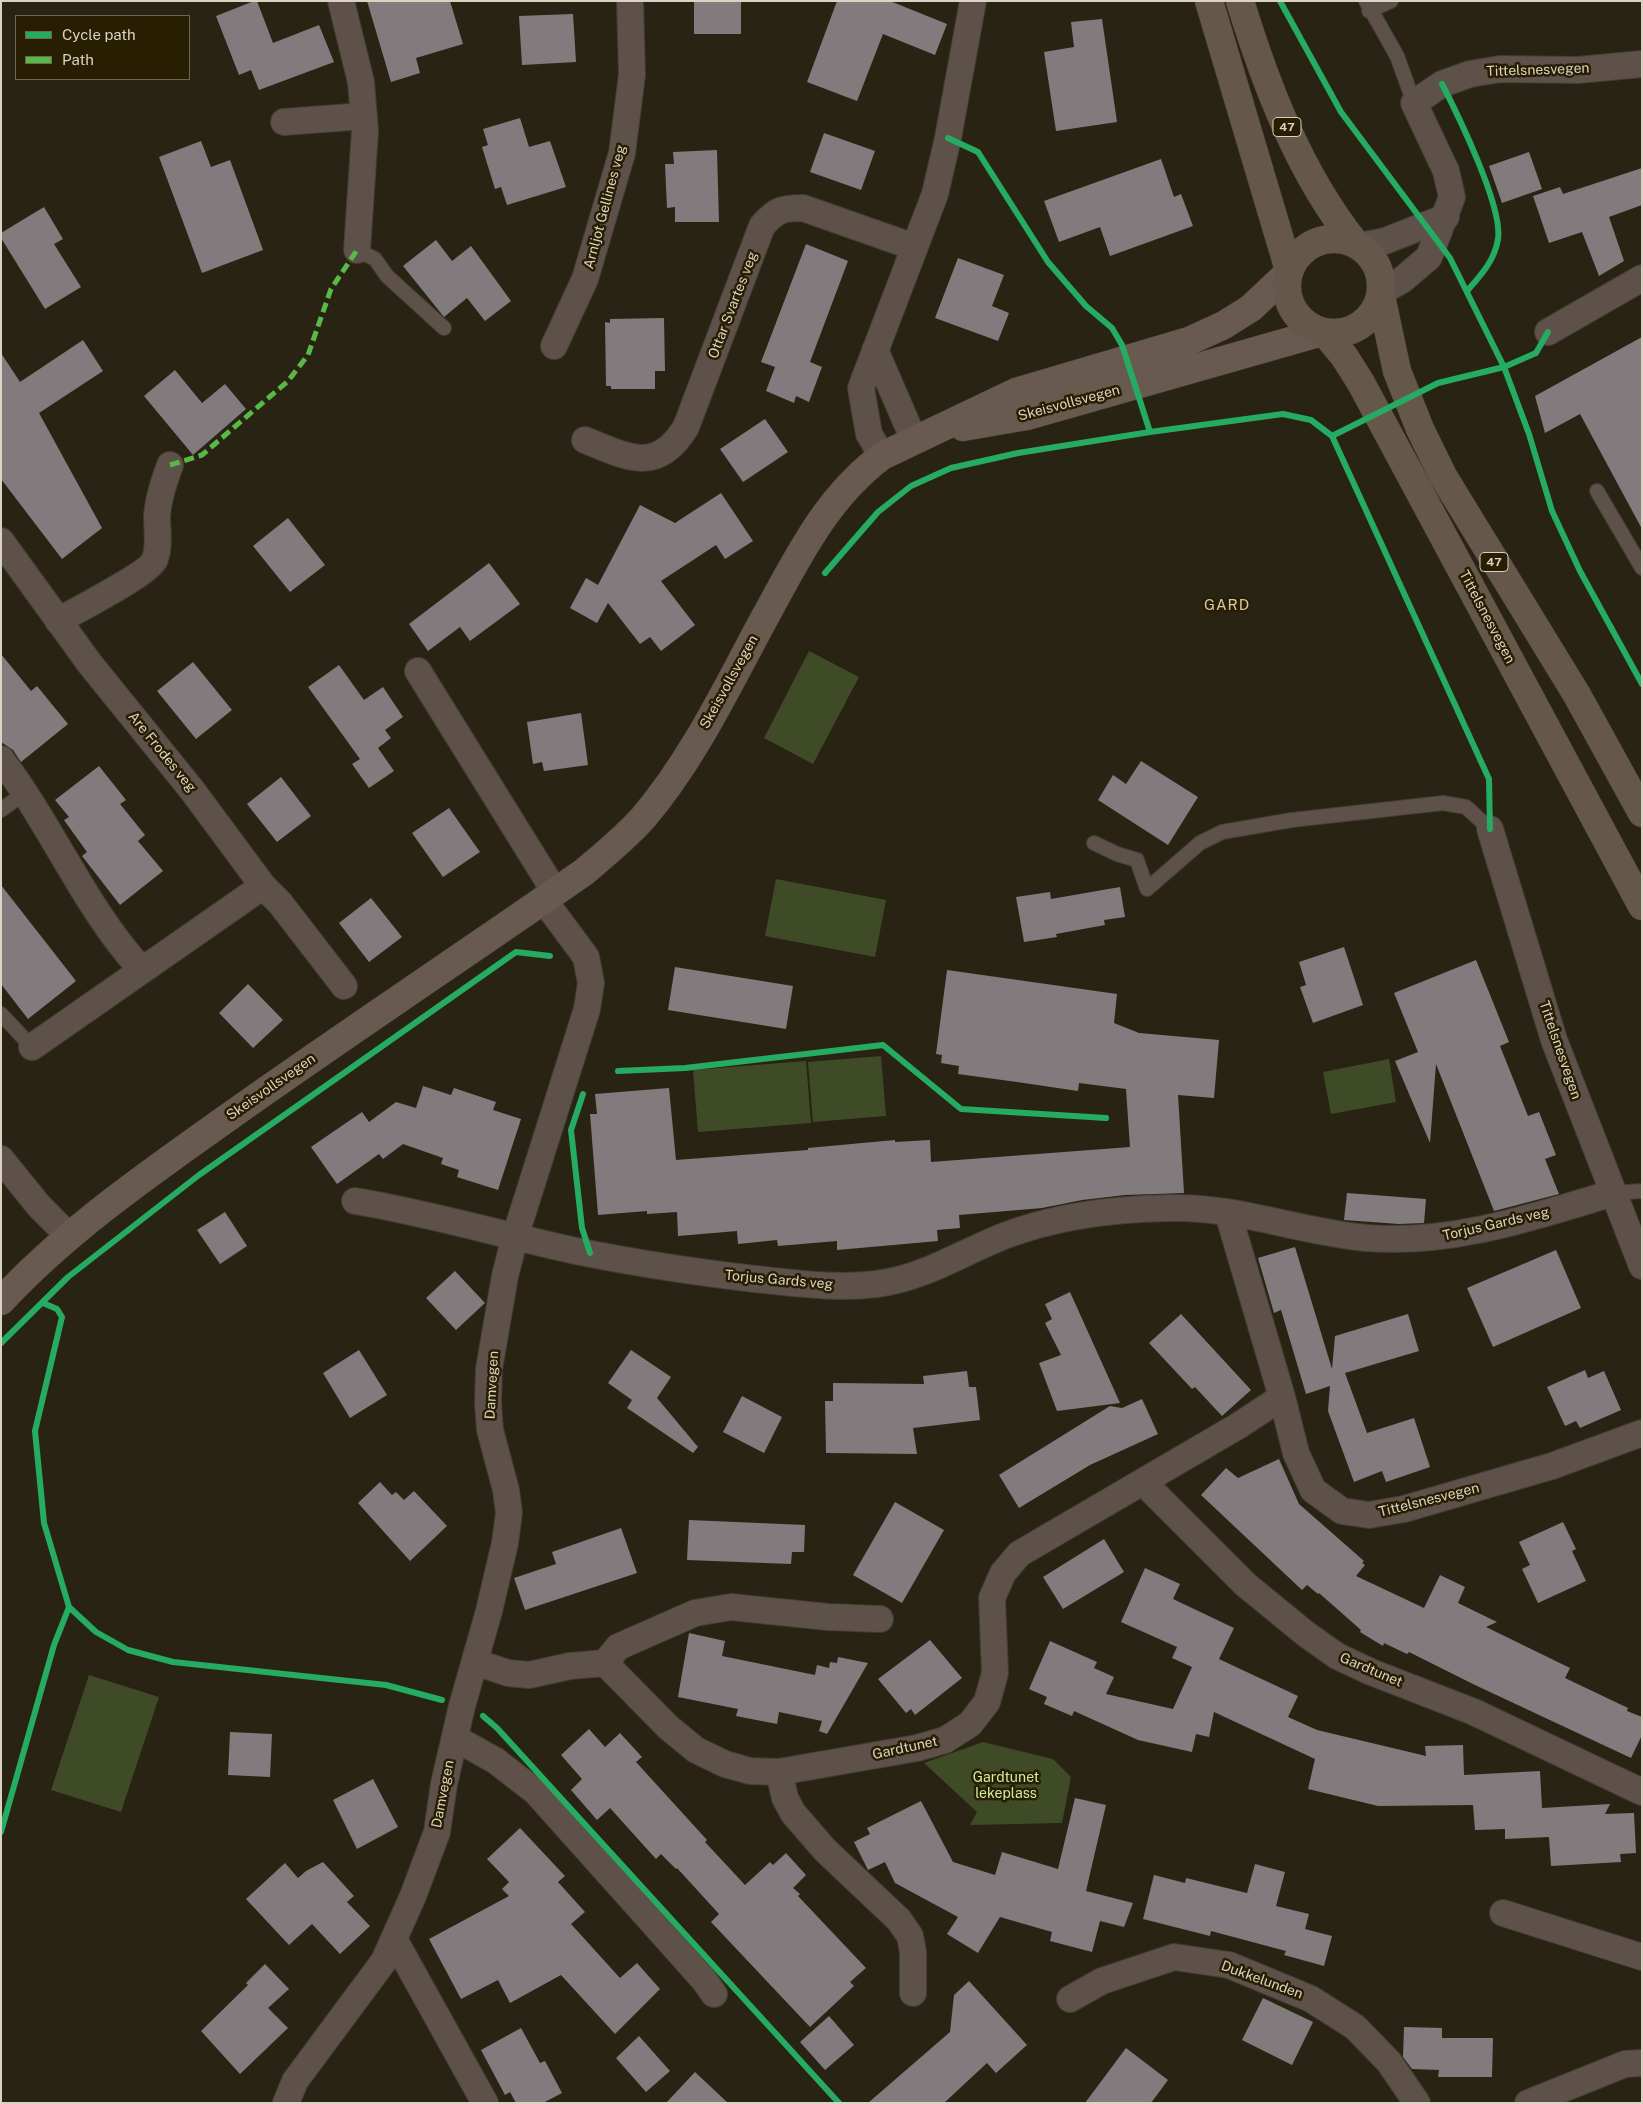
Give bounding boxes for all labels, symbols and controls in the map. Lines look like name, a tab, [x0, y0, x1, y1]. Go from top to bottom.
legend	[15, 15, 190, 80]
text: Cycle path	[62, 26, 136, 43]
text: Path	[62, 51, 94, 68]
street label: Tittelsnesvegen	[1486, 60, 1590, 80]
road number: 47	[1273, 118, 1301, 136]
street label: Arnljot Gellines veg	[580, 143, 630, 271]
street label: Ottar Svartes veg	[705, 249, 761, 361]
street label: Skeisvollsvegen	[1016, 381, 1122, 425]
road number: 47	[1480, 552, 1508, 572]
street label: Tittelsnesvegen	[1455, 568, 1519, 666]
district label: GARD	[1203, 596, 1251, 614]
street label: Skeisvollsvegen	[696, 632, 762, 732]
street label: Are Frodes veg	[124, 708, 200, 796]
street label: Tittelsnesvegen	[1535, 998, 1585, 1102]
street label: Skeisvollsvegen	[223, 1050, 319, 1124]
street label: Torjus Gards veg	[1441, 1204, 1551, 1244]
street label: Torjus Gards veg	[724, 1267, 834, 1293]
street label: Damvegen	[482, 1350, 502, 1420]
street label: Tittelsnesvegen	[1377, 1479, 1481, 1521]
street label: Gardtunet	[1337, 1649, 1405, 1691]
street label: Gardtunet	[871, 1733, 939, 1763]
street label: Damvegen	[428, 1759, 458, 1829]
park label: Gardtunet lekeplass	[973, 1770, 1039, 1802]
street label: Dukkelunden	[1219, 1957, 1305, 2003]

